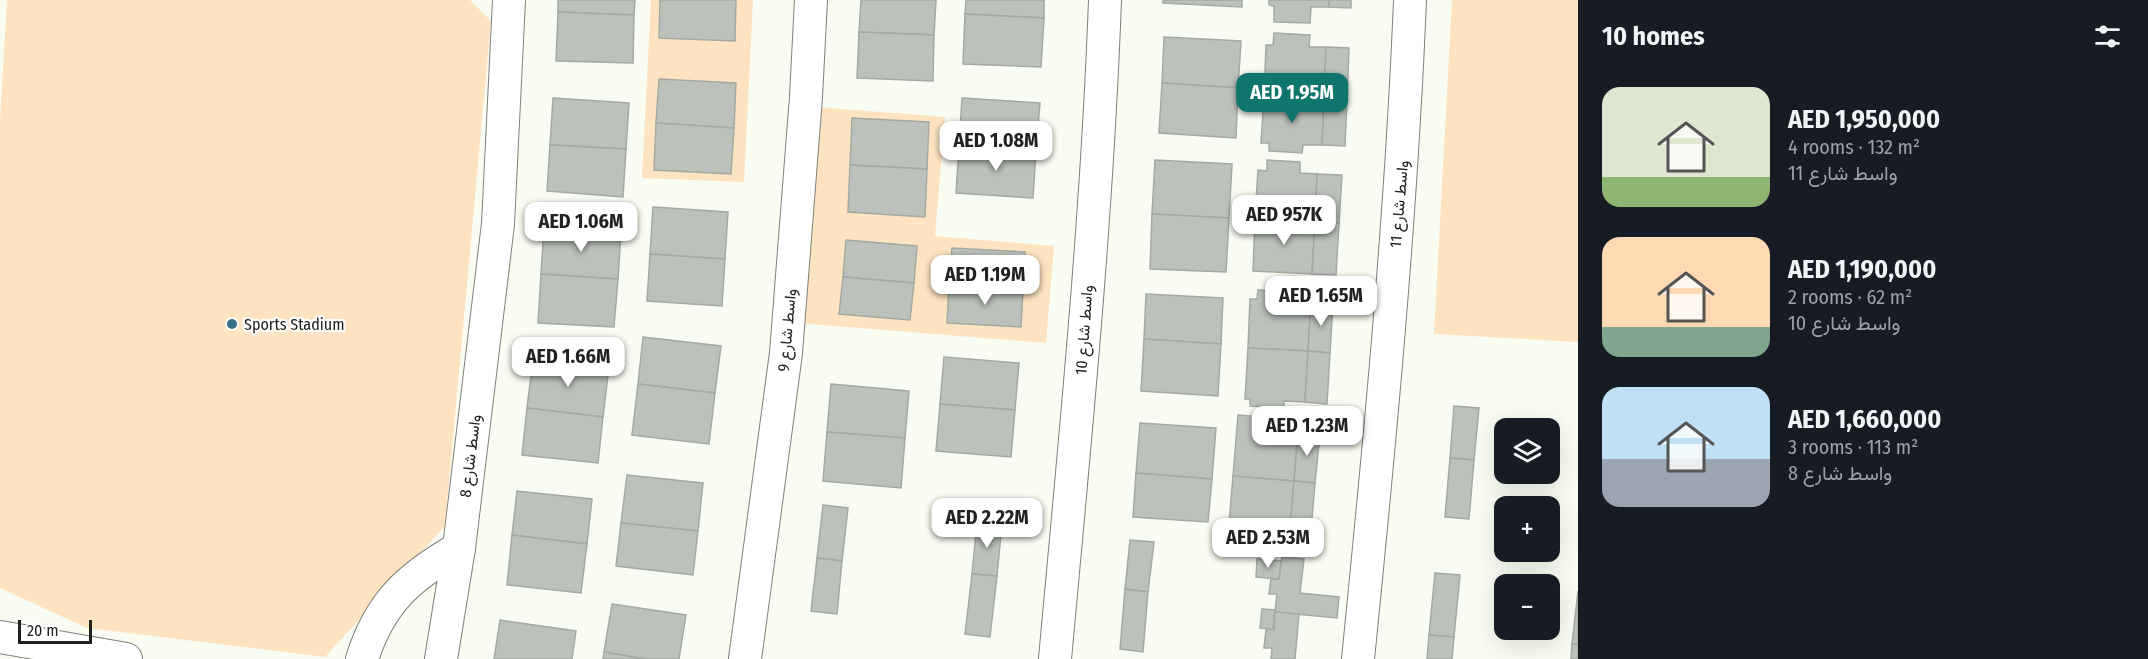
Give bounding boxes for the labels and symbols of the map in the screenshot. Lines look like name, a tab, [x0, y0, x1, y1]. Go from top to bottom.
pin: AED 1.95M	[1223, 73, 1361, 124]
pin: AED 1.08M	[927, 121, 1065, 172]
street label: واسط شارع 11	[1386, 160, 1414, 249]
pin: AED 957K	[1222, 195, 1346, 246]
pin: AED 1.06M	[512, 202, 650, 253]
pin: AED 1.19M	[916, 255, 1054, 306]
pin: AED 1.65M	[1252, 276, 1390, 327]
street label: واسط شارع 10	[1071, 284, 1099, 376]
street label: واسط شارع 9	[774, 288, 802, 372]
place label: Sports Stadium	[244, 315, 344, 334]
marker: Sports Stadium	[225, 317, 239, 331]
pin: AED 1.66M	[499, 337, 637, 388]
pin: AED 1.23M	[1238, 406, 1376, 457]
street label: واسط شارع 8	[455, 413, 486, 499]
pin: AED 2.22M	[918, 498, 1056, 549]
pin: AED 2.53M	[1199, 518, 1337, 569]
scale bar	[18, 617, 92, 644]

